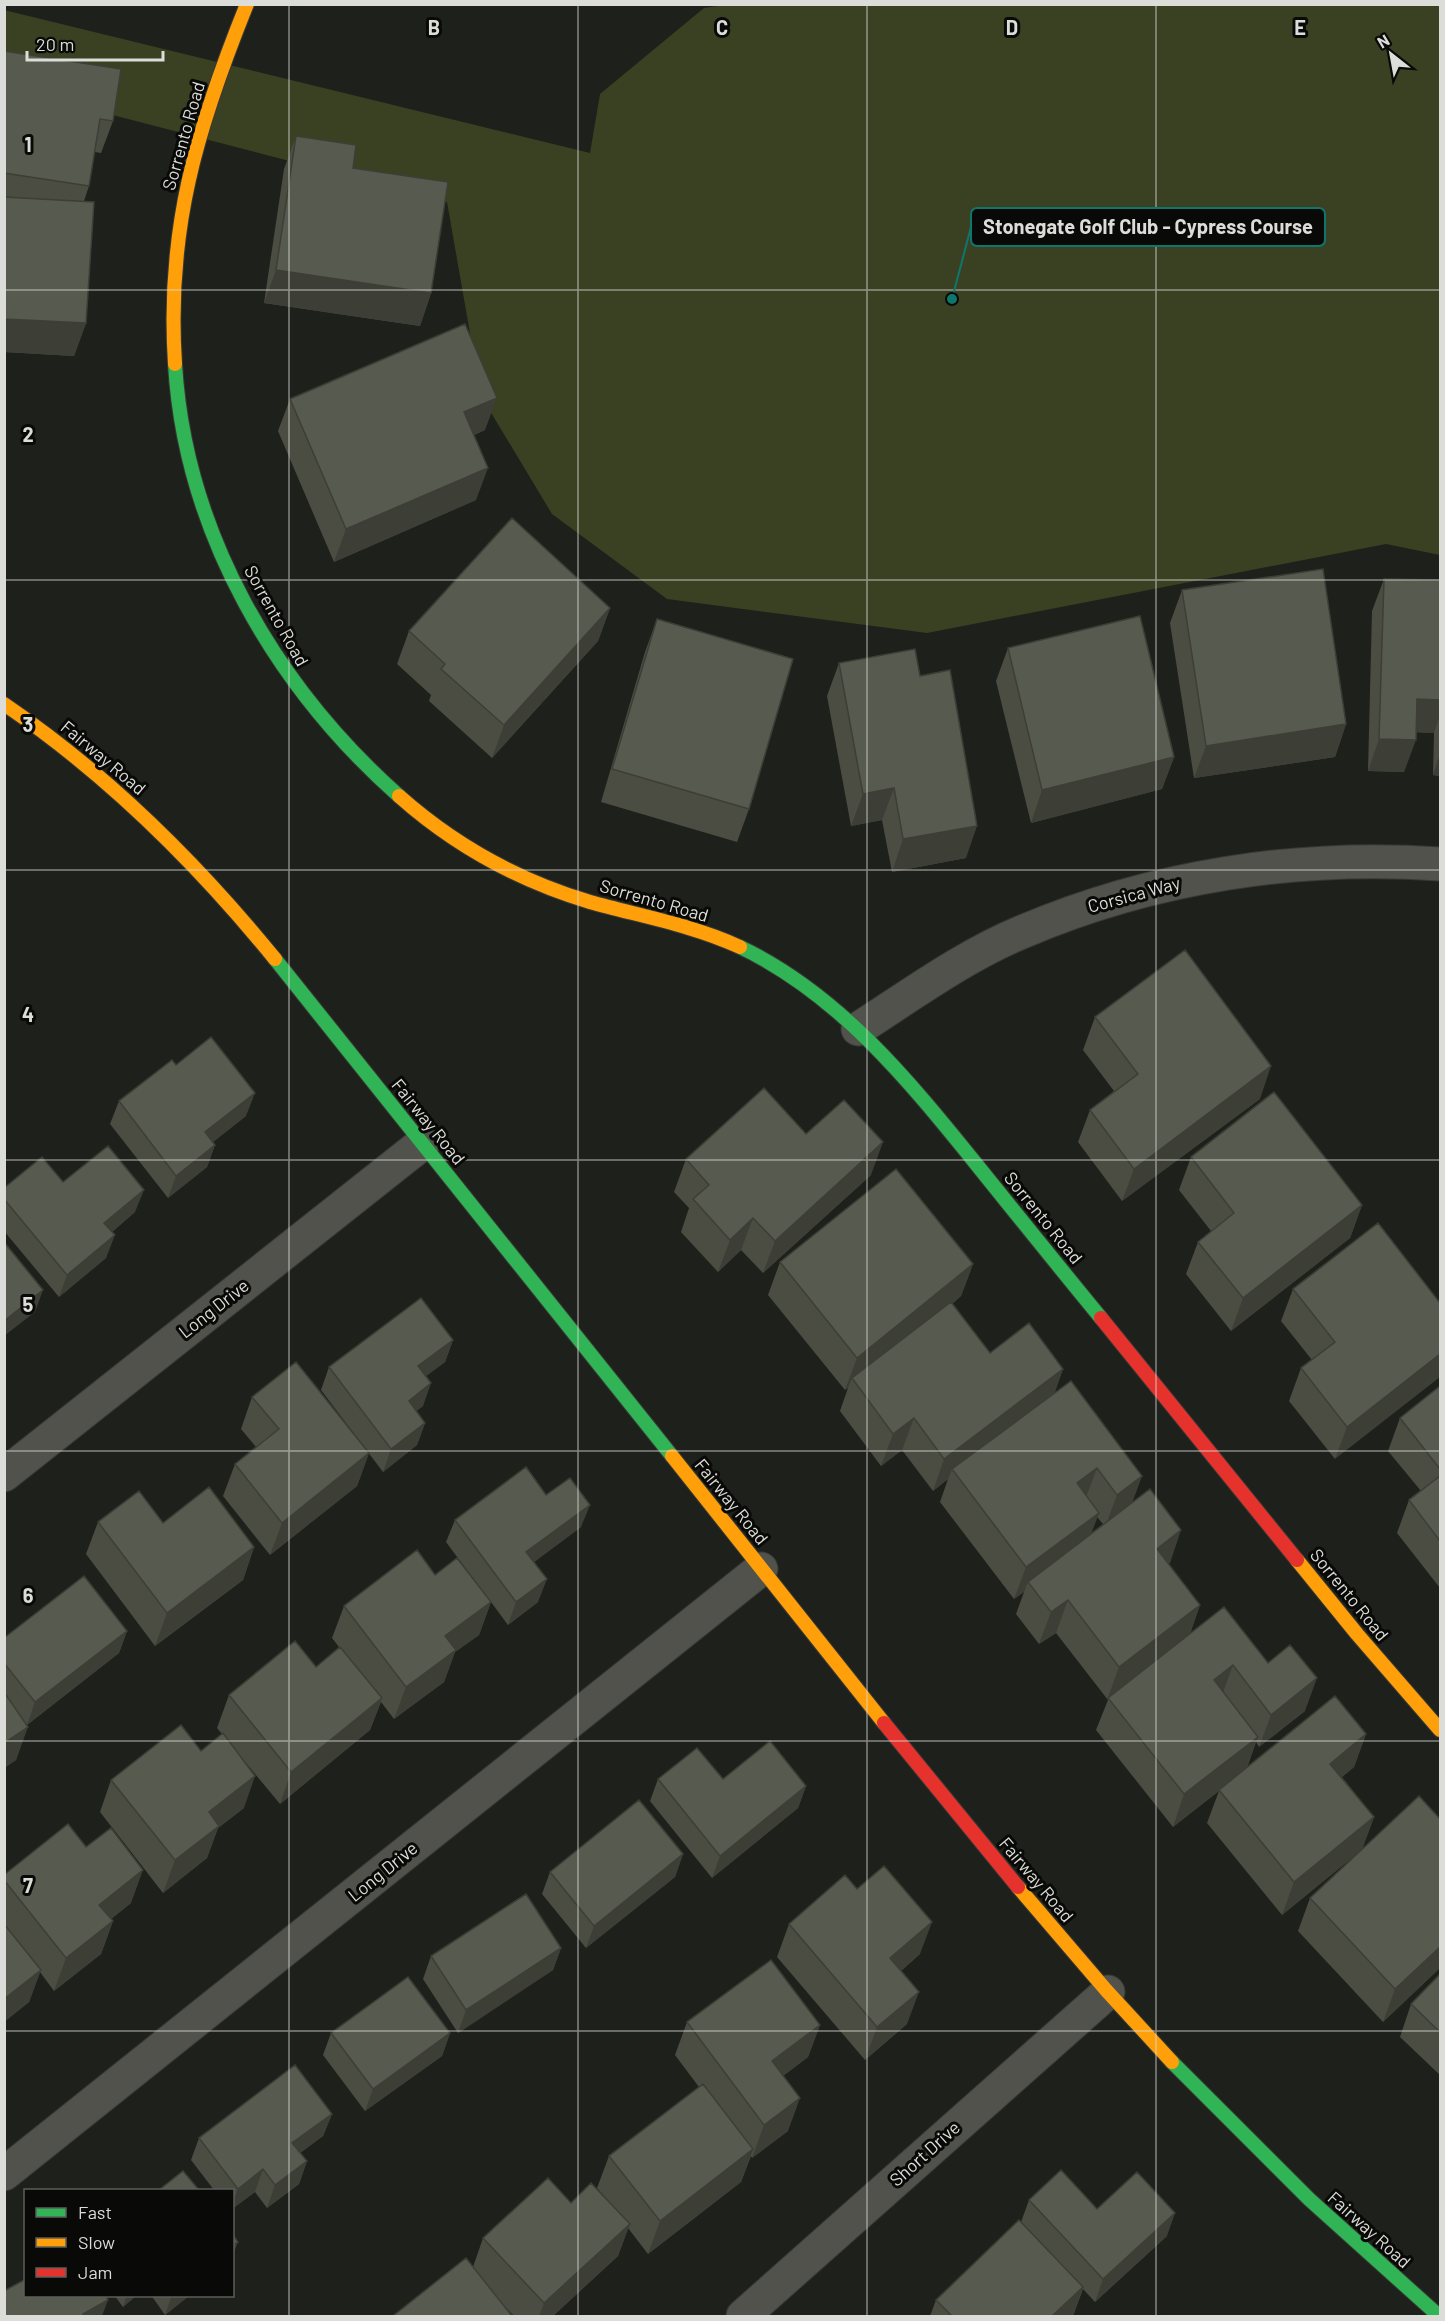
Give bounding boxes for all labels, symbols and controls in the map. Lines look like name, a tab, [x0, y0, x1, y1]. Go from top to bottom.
text: B	[428, 15, 440, 39]
text: C	[716, 15, 728, 39]
text: D	[1006, 15, 1018, 39]
text: E	[1294, 15, 1306, 39]
scale bar	[27, 24, 164, 62]
north arrow	[1361, 24, 1421, 84]
text: N	[1374, 30, 1392, 52]
text: 20 m	[36, 33, 74, 55]
street label: Sorrento Road	[157, 79, 209, 193]
text: 1	[24, 132, 32, 156]
callout: Stonegate Golf Club - Cypress Course	[971, 208, 1325, 246]
text: Stonegate Golf Club - Cypress Course	[983, 214, 1313, 238]
text: 2	[22, 422, 34, 446]
street label: Sorrento Road	[240, 561, 314, 670]
text: 3	[23, 712, 33, 736]
street label: Fairway Road	[57, 715, 151, 799]
street label: Corsica Way	[1085, 871, 1182, 917]
street label: Sorrento Road	[597, 874, 711, 926]
text: 4	[22, 1002, 34, 1026]
street label: Fairway Road	[387, 1074, 470, 1169]
street label: Sorrento Road	[1000, 1167, 1088, 1268]
street label: Long Drive	[174, 1274, 253, 1342]
text: 5	[23, 1292, 34, 1316]
street label: Fairway Road	[690, 1454, 773, 1549]
street label: Sorrento Road	[1306, 1544, 1394, 1645]
text: 6	[23, 1583, 34, 1607]
street label: Fairway Road	[995, 1832, 1079, 1926]
street label: Long Drive	[343, 1837, 422, 1906]
text: 7	[23, 1873, 33, 1897]
street label: Short Drive	[885, 2116, 964, 2191]
street label: Fairway Road	[1324, 2186, 1416, 2272]
legend	[24, 2189, 234, 2297]
text: Fast	[78, 2201, 112, 2223]
text: Slow	[78, 2231, 115, 2253]
text: Jam	[78, 2261, 112, 2283]

